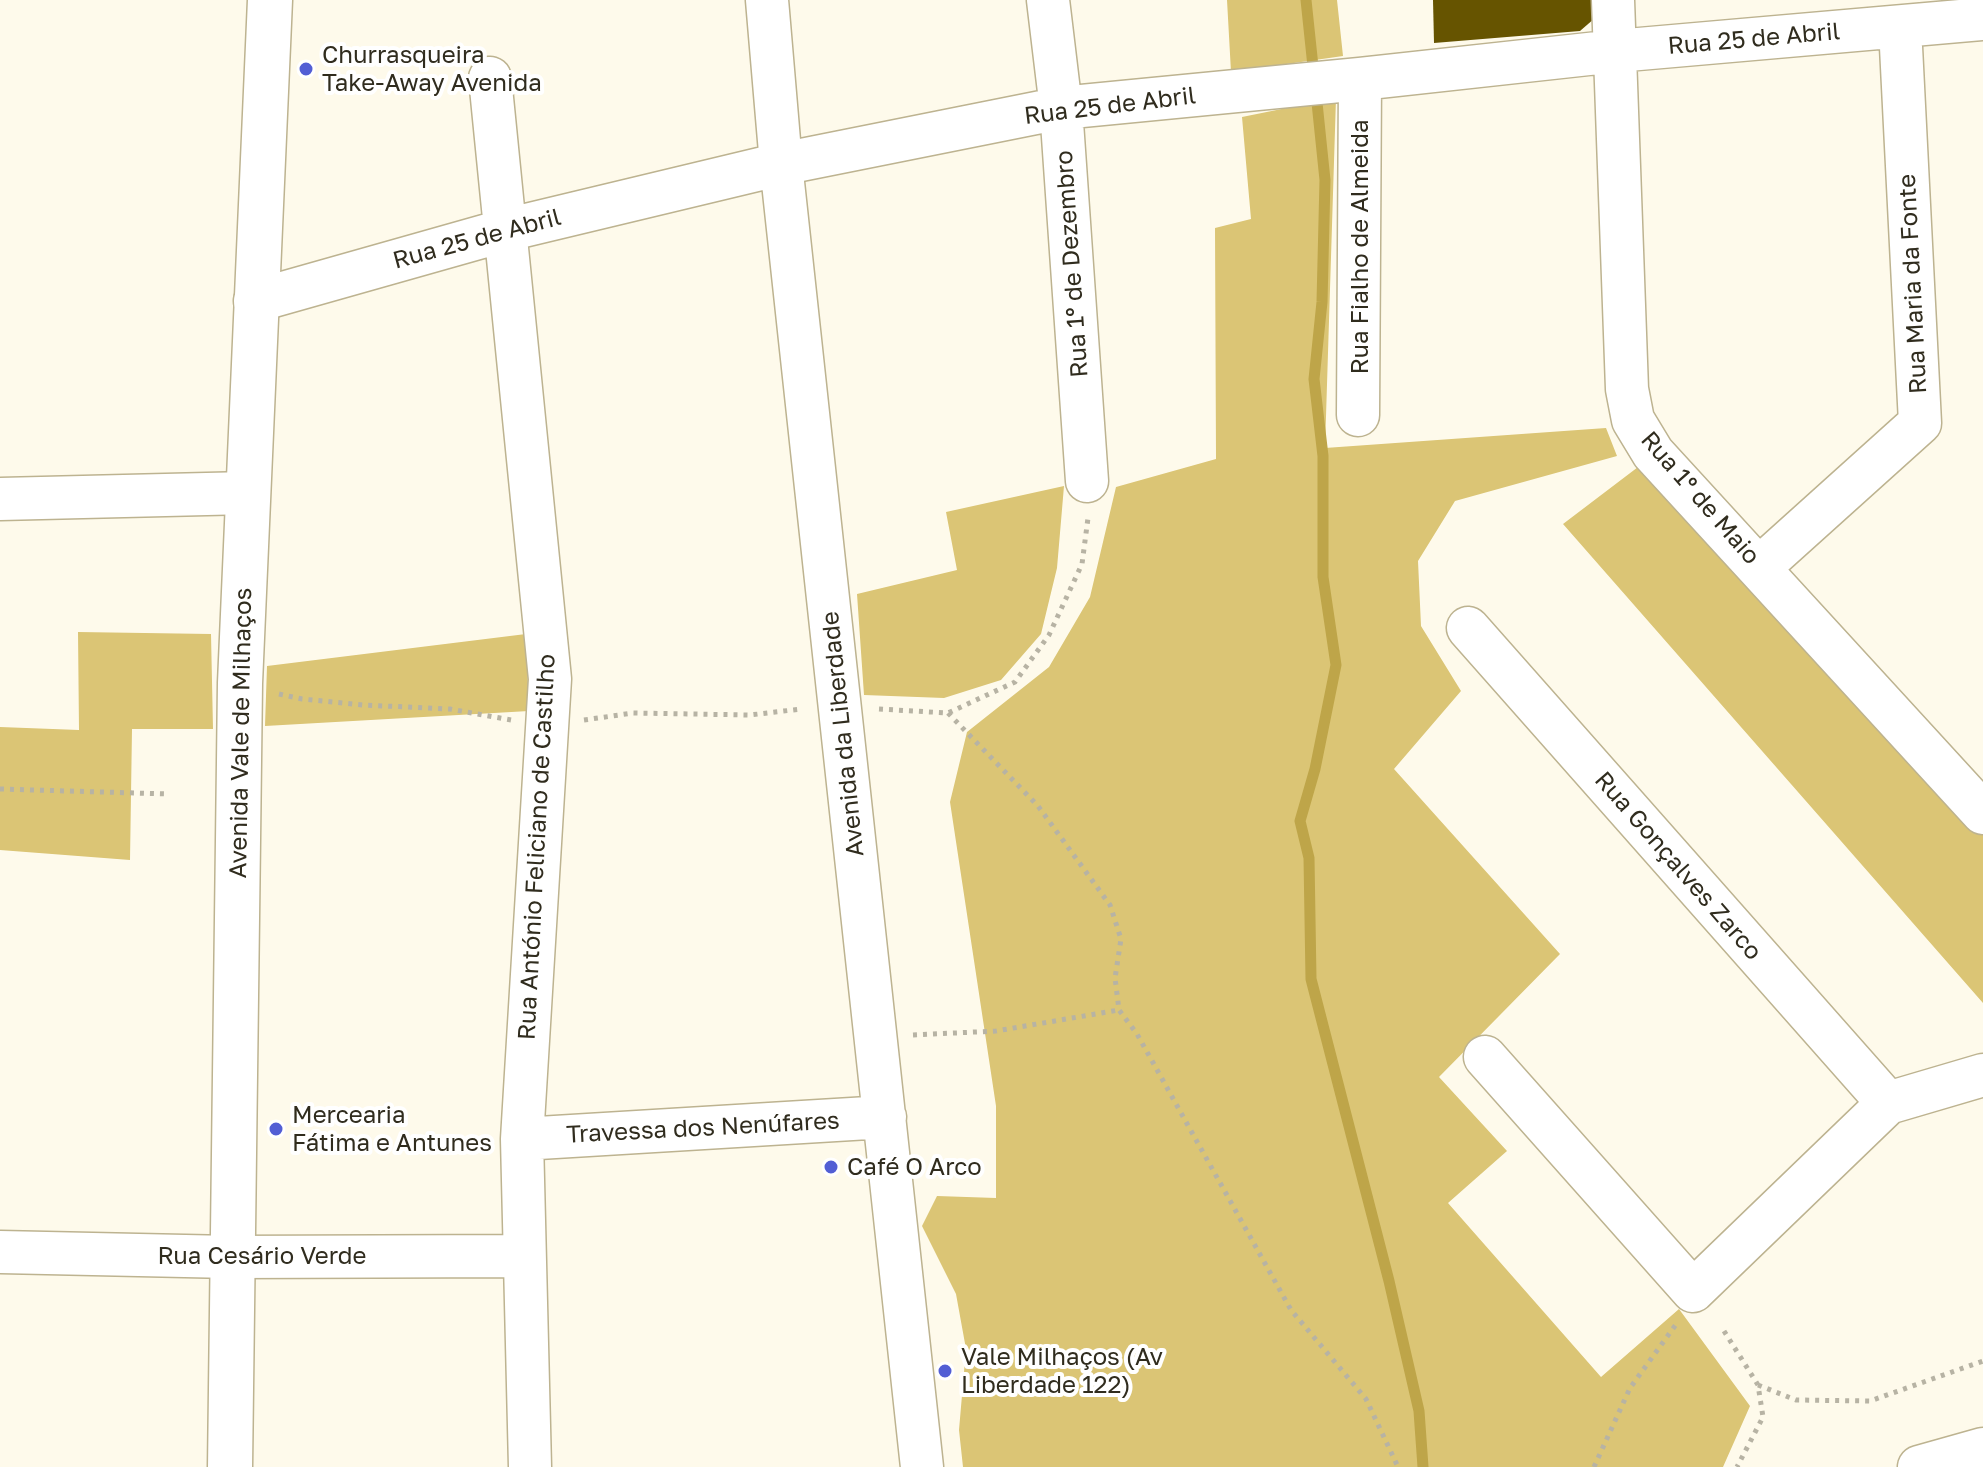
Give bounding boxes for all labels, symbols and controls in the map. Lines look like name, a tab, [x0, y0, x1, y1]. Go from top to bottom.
street label: Rua 25 de Abril	[1667, 17, 1841, 61]
place label: Churrasqueira Take-Away Avenida	[322, 41, 542, 97]
marker: Churrasqueira Take-Away Avenida	[297, 60, 315, 78]
street label: Rua 25 de Abril	[1023, 81, 1197, 131]
street label: Rua Fialho de Almeida	[1346, 120, 1374, 374]
street label: Rua 1º de Dezembro	[1050, 149, 1094, 379]
street label: Rua Maria da Fonte	[1893, 173, 1933, 395]
street label: Rua 25 de Abril	[390, 203, 564, 275]
street label: Rua 1º de Maio	[1635, 426, 1765, 570]
street label: Avenida Vale de Milhaços	[224, 587, 258, 879]
street label: Avenida da Liberdade	[816, 610, 870, 858]
street label: Rua António Feliciano de Castilho	[513, 653, 561, 1041]
street label: Rua Gonçalves Zarco	[1588, 766, 1768, 966]
place label: Mercearia Fátima e Antunes	[292, 1101, 492, 1157]
street label: Travessa dos Nenúfares	[566, 1106, 840, 1150]
marker: Mercearia Fátima e Antunes	[267, 1120, 285, 1138]
place label: Café O Arco	[847, 1153, 982, 1181]
marker: Café O Arco	[822, 1158, 840, 1176]
street label: Rua Cesário Verde	[158, 1242, 366, 1270]
place label: Vale Milhaços (Av Liberdade 122)	[961, 1343, 1163, 1399]
marker: Vale Milhaços (Av Liberdade 122)	[936, 1362, 954, 1380]

